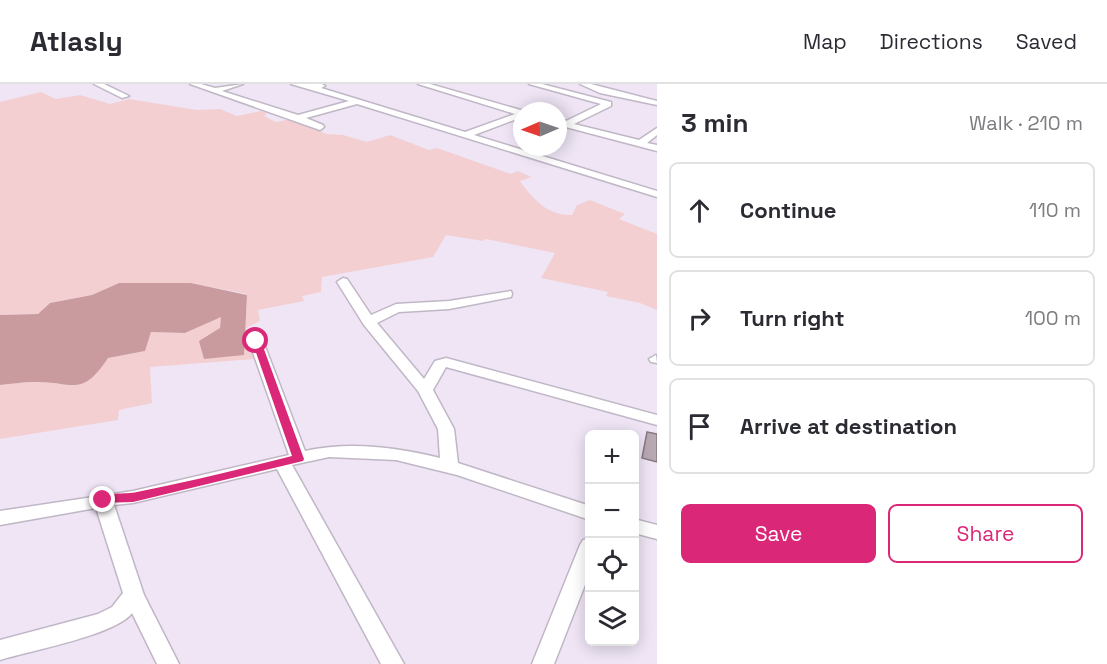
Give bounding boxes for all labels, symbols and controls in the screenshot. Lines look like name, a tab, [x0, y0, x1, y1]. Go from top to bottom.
text: Atlasly	[30, 23, 123, 59]
text: Map	[803, 28, 847, 55]
text: Directions	[880, 28, 983, 55]
text: Saved	[1016, 28, 1077, 55]
north arrow	[513, 102, 567, 156]
text: 3 min	[681, 106, 749, 140]
text: Walk · 210 m	[969, 110, 1083, 136]
icon: ahead	[683, 194, 716, 227]
text: Continue	[740, 196, 836, 224]
text: 110 m	[1029, 197, 1081, 223]
icon: right	[683, 302, 716, 335]
text: Turn right	[740, 304, 845, 332]
text: 100 m	[1025, 305, 1081, 331]
route start	[242, 327, 268, 353]
icon: arrive	[683, 410, 716, 443]
text: Arrive at destination	[740, 412, 957, 440]
map controls	[585, 430, 639, 646]
button: +	[585, 430, 639, 484]
button: −	[585, 484, 639, 538]
route end	[89, 486, 115, 512]
button: Save	[681, 504, 876, 563]
button: Share	[888, 504, 1083, 563]
button: locate	[585, 538, 639, 592]
button: layers	[585, 592, 639, 646]

